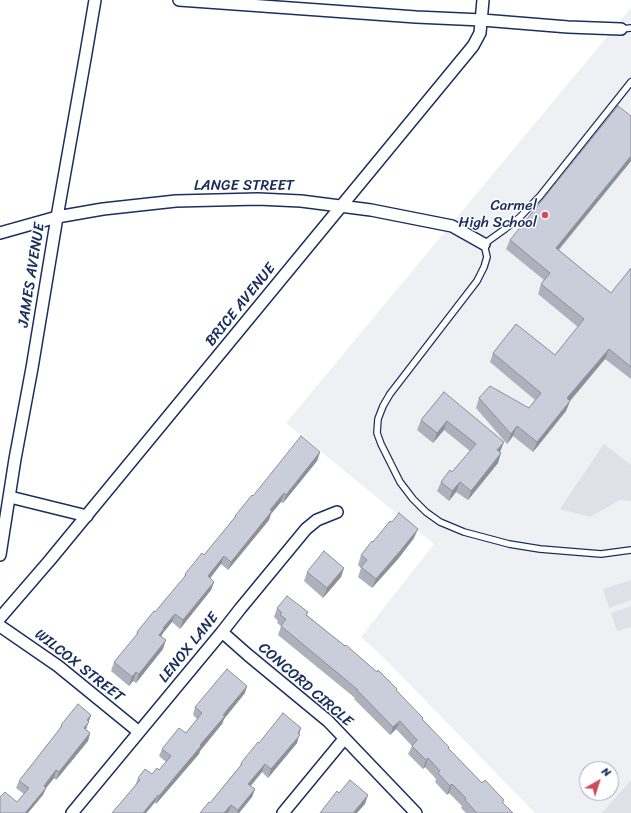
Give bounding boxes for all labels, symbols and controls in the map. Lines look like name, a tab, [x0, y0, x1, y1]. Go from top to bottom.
street label: LANGE STREET	[194, 177, 294, 195]
place label: Carmel High School	[459, 197, 537, 232]
marker: Carmel High School	[540, 210, 550, 220]
street label: JAMES AVENUE	[15, 222, 49, 328]
street label: BRICE AVENUE	[202, 260, 280, 350]
street label: LENOX LANE	[155, 609, 223, 687]
street label: WILCOX STREET	[31, 626, 127, 706]
street label: CONCORD CIRCLE	[254, 639, 356, 731]
north arrow	[579, 761, 619, 801]
text: N	[597, 762, 615, 782]

